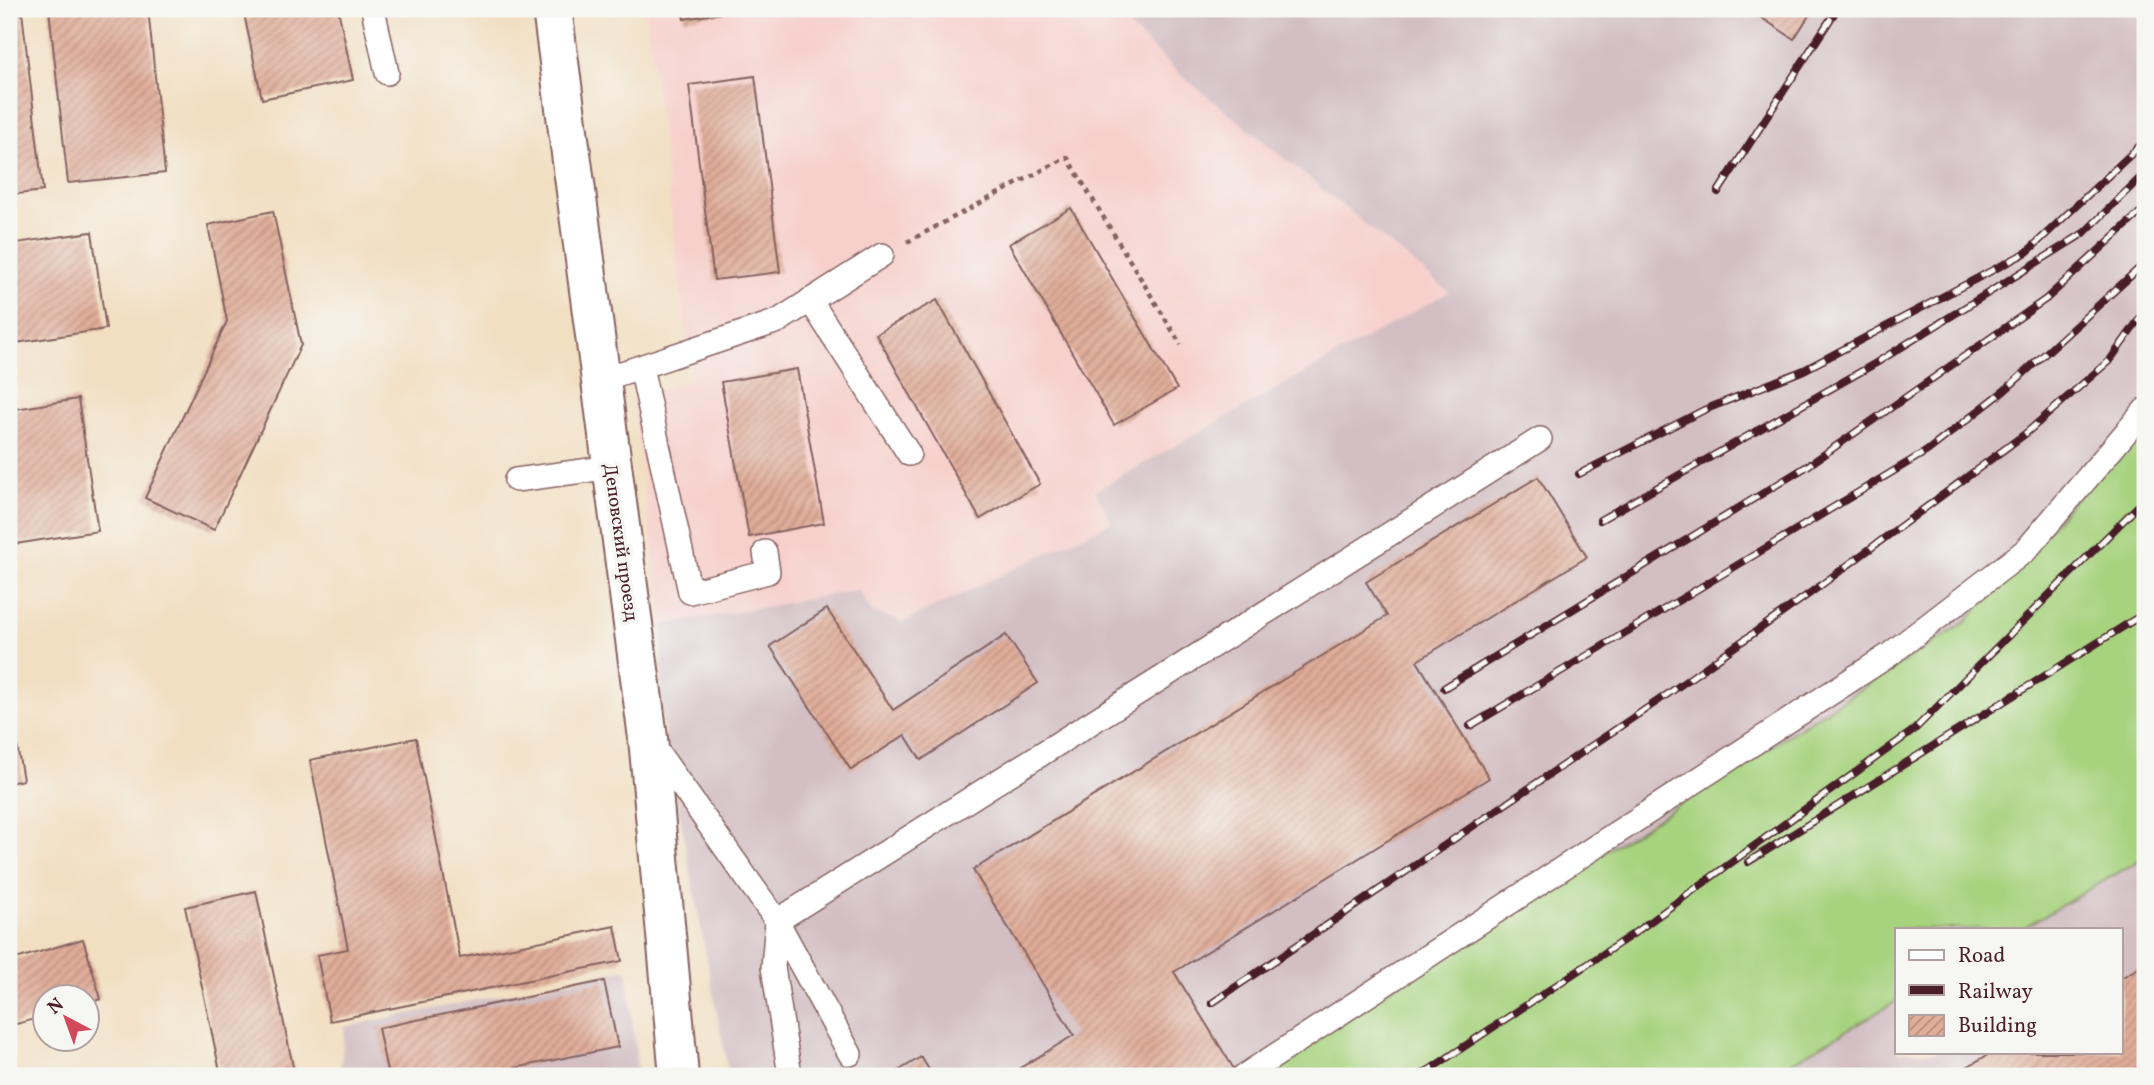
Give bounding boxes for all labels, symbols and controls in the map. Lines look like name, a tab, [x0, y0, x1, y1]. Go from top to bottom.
street label: Деповский проезд	[596, 462, 644, 623]
legend	[1895, 928, 2122, 1054]
text: Road	[1958, 942, 2005, 971]
text: Railway	[1958, 978, 2034, 1007]
north arrow	[32, 984, 102, 1054]
text: N	[42, 992, 70, 1021]
text: Building	[1958, 1012, 2037, 1041]

